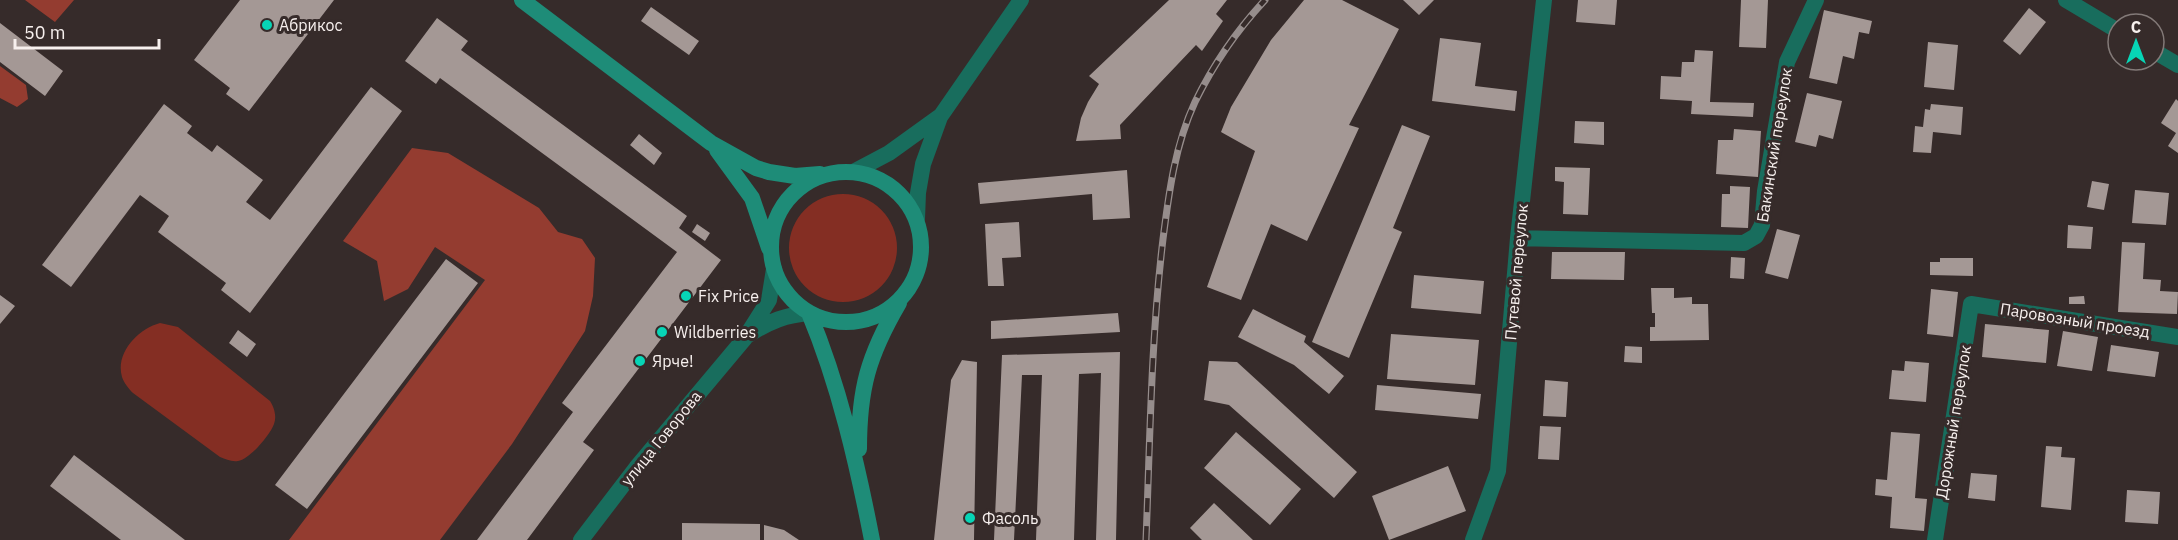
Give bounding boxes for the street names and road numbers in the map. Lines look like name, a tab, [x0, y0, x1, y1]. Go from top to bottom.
street label: Бакинский переулок	[1752, 66, 1796, 224]
street label: Путевой переулок	[1500, 203, 1532, 341]
street label: Паровозный проезд	[1999, 298, 2152, 342]
street label: Дорожный переулок	[1931, 343, 1975, 500]
street label: улица Говорова	[616, 386, 706, 490]

